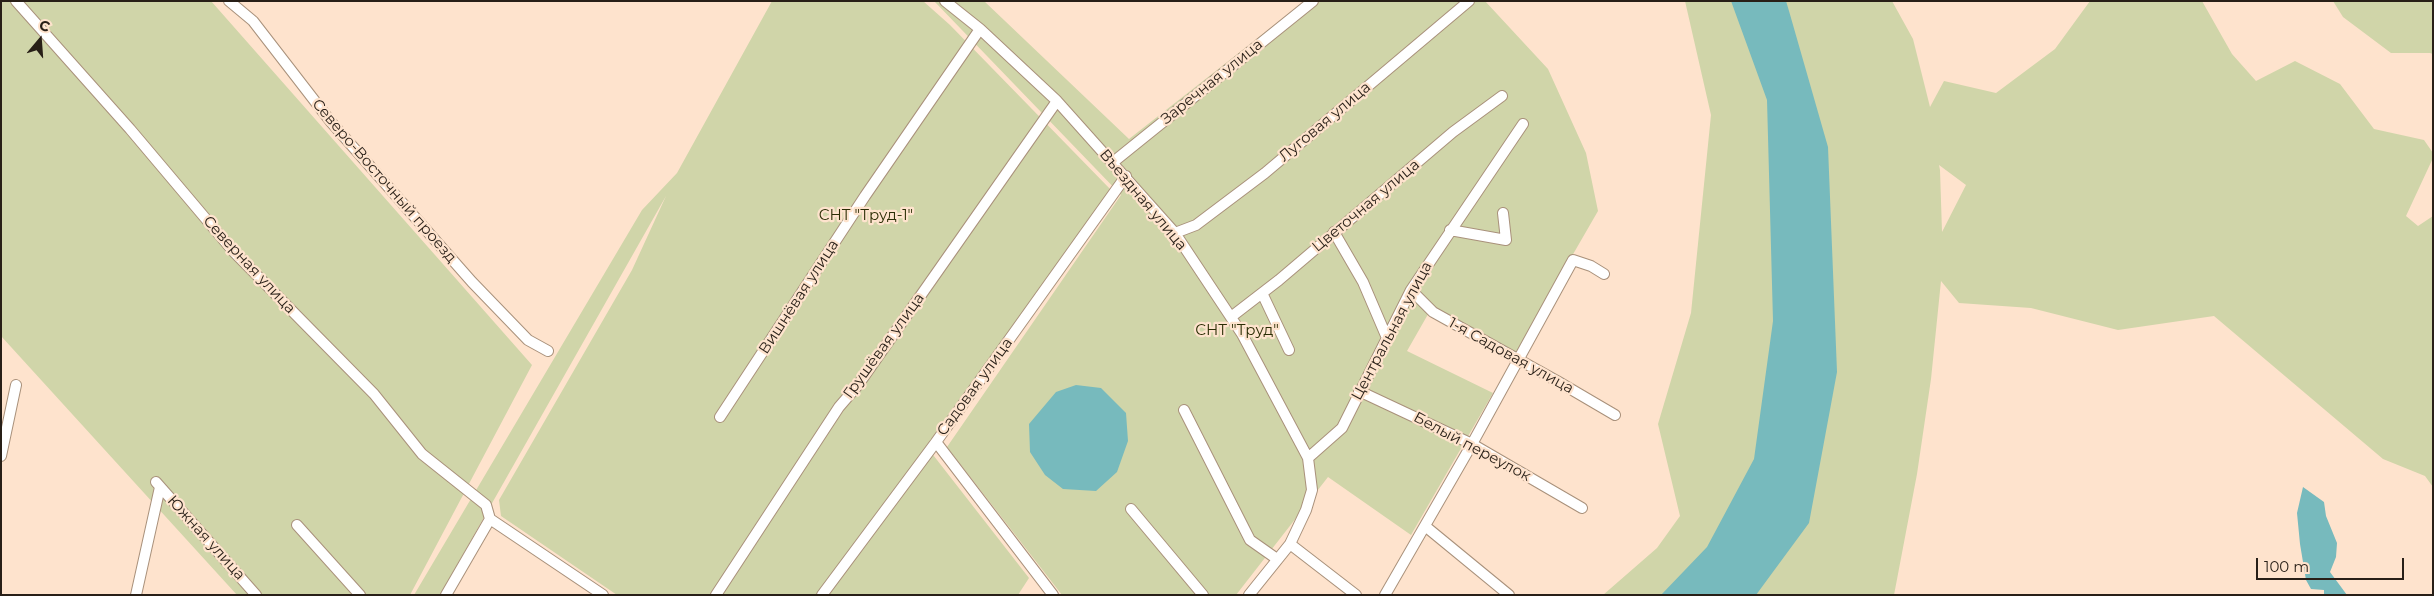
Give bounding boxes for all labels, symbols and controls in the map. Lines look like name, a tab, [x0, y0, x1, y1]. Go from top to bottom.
north arrow	[15, 15, 65, 65]
text: С	[37, 16, 52, 36]
street label: Заречная улица	[1158, 36, 1266, 128]
street label: Луговая улица	[1275, 78, 1375, 166]
street label: Северо-Восточный проезд	[308, 95, 460, 267]
street label: Въездная улица	[1096, 146, 1190, 254]
street label: Цветочная улица	[1309, 156, 1423, 256]
park label: СНТ "Труд-1"	[819, 207, 913, 225]
street label: Северная улица	[199, 212, 299, 318]
street label: Вишнёвая улица	[755, 237, 843, 357]
street label: Центральная улица	[1348, 259, 1436, 403]
street label: Грушёвая улица	[840, 290, 928, 402]
street label: 1-я Садовая улица	[1445, 314, 1577, 398]
park label: СНТ "Труд"	[1195, 322, 1279, 340]
street label: Садовая улица	[934, 335, 1016, 439]
street label: Белый переулок	[1410, 409, 1534, 485]
street label: Южная улица	[163, 492, 249, 584]
scale bar	[2259, 548, 2406, 580]
text: 100 m	[2264, 557, 2309, 576]

